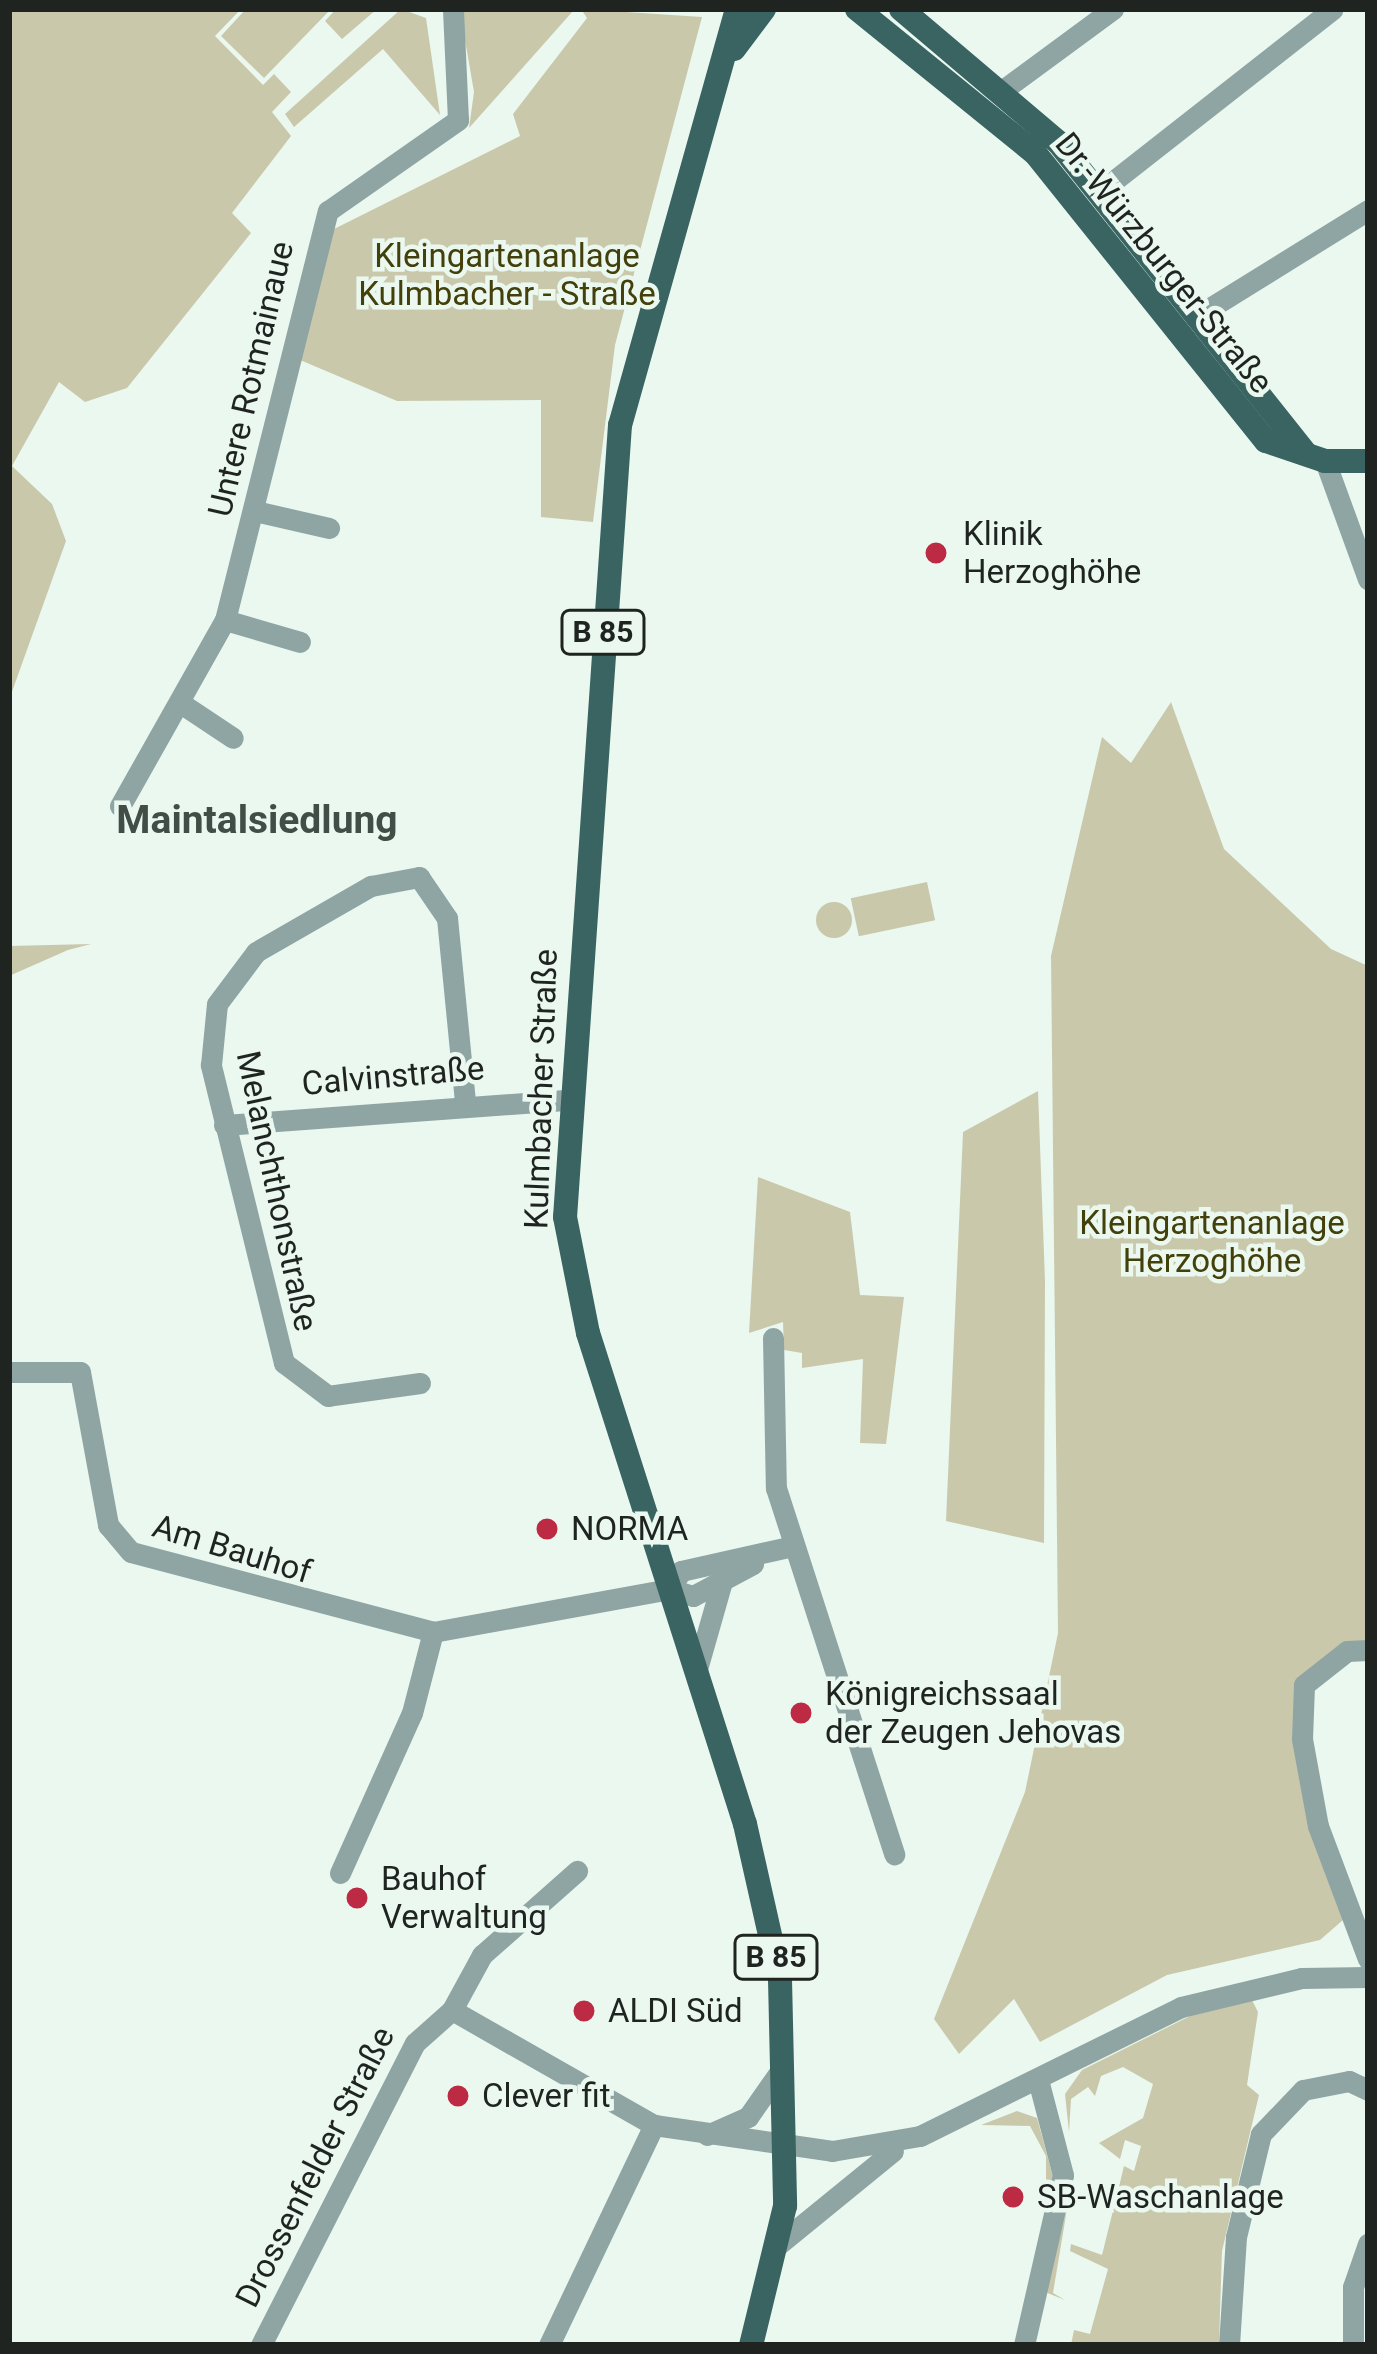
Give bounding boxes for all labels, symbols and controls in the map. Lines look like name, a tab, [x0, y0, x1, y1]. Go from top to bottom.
street label: Dr.-Würzburger-Straße	[1047, 125, 1281, 401]
park label: Kleingartenanlage Kulmbacher - Straße	[358, 236, 656, 314]
street label: Untere Rotmainaue	[200, 238, 302, 520]
place label: Klinik Herzoghöhe	[963, 514, 1141, 592]
marker: Klinik Herzoghöhe	[920, 537, 952, 569]
road number: B 85	[558, 608, 648, 656]
district label: Maintalsiedlung	[116, 797, 398, 843]
street label: Kulmbacher Straße	[516, 948, 566, 1230]
street label: Melanchthonstraße	[228, 1047, 326, 1335]
street label: Calvinstraße	[300, 1048, 486, 1104]
park label: Kleingartenanlage Herzoghöhe	[1079, 1203, 1345, 1281]
street label: Am Bauhof	[148, 1506, 316, 1592]
place label: NORMA	[571, 1509, 688, 1549]
marker: NORMA	[534, 1516, 560, 1542]
place label: Königreichssaal der Zeugen Jehovas	[825, 1674, 1121, 1752]
marker: Königreichssaal der Zeugen Jehovas	[788, 1700, 814, 1726]
place label: Bauhof Verwaltung	[381, 1859, 547, 1937]
marker: Bauhof Verwaltung	[344, 1885, 370, 1911]
road number: B 85	[731, 1933, 821, 1981]
place label: ALDI Süd	[608, 1991, 743, 2031]
marker: ALDI Süd	[571, 1998, 597, 2024]
street label: Drossenfelder Straße	[227, 2020, 403, 2314]
place label: Clever fit	[482, 2076, 611, 2116]
marker: Clever fit	[445, 2083, 471, 2109]
place label: SB-Waschanlage	[1037, 2177, 1284, 2217]
marker: SB-Waschanlage	[1000, 2184, 1026, 2210]

